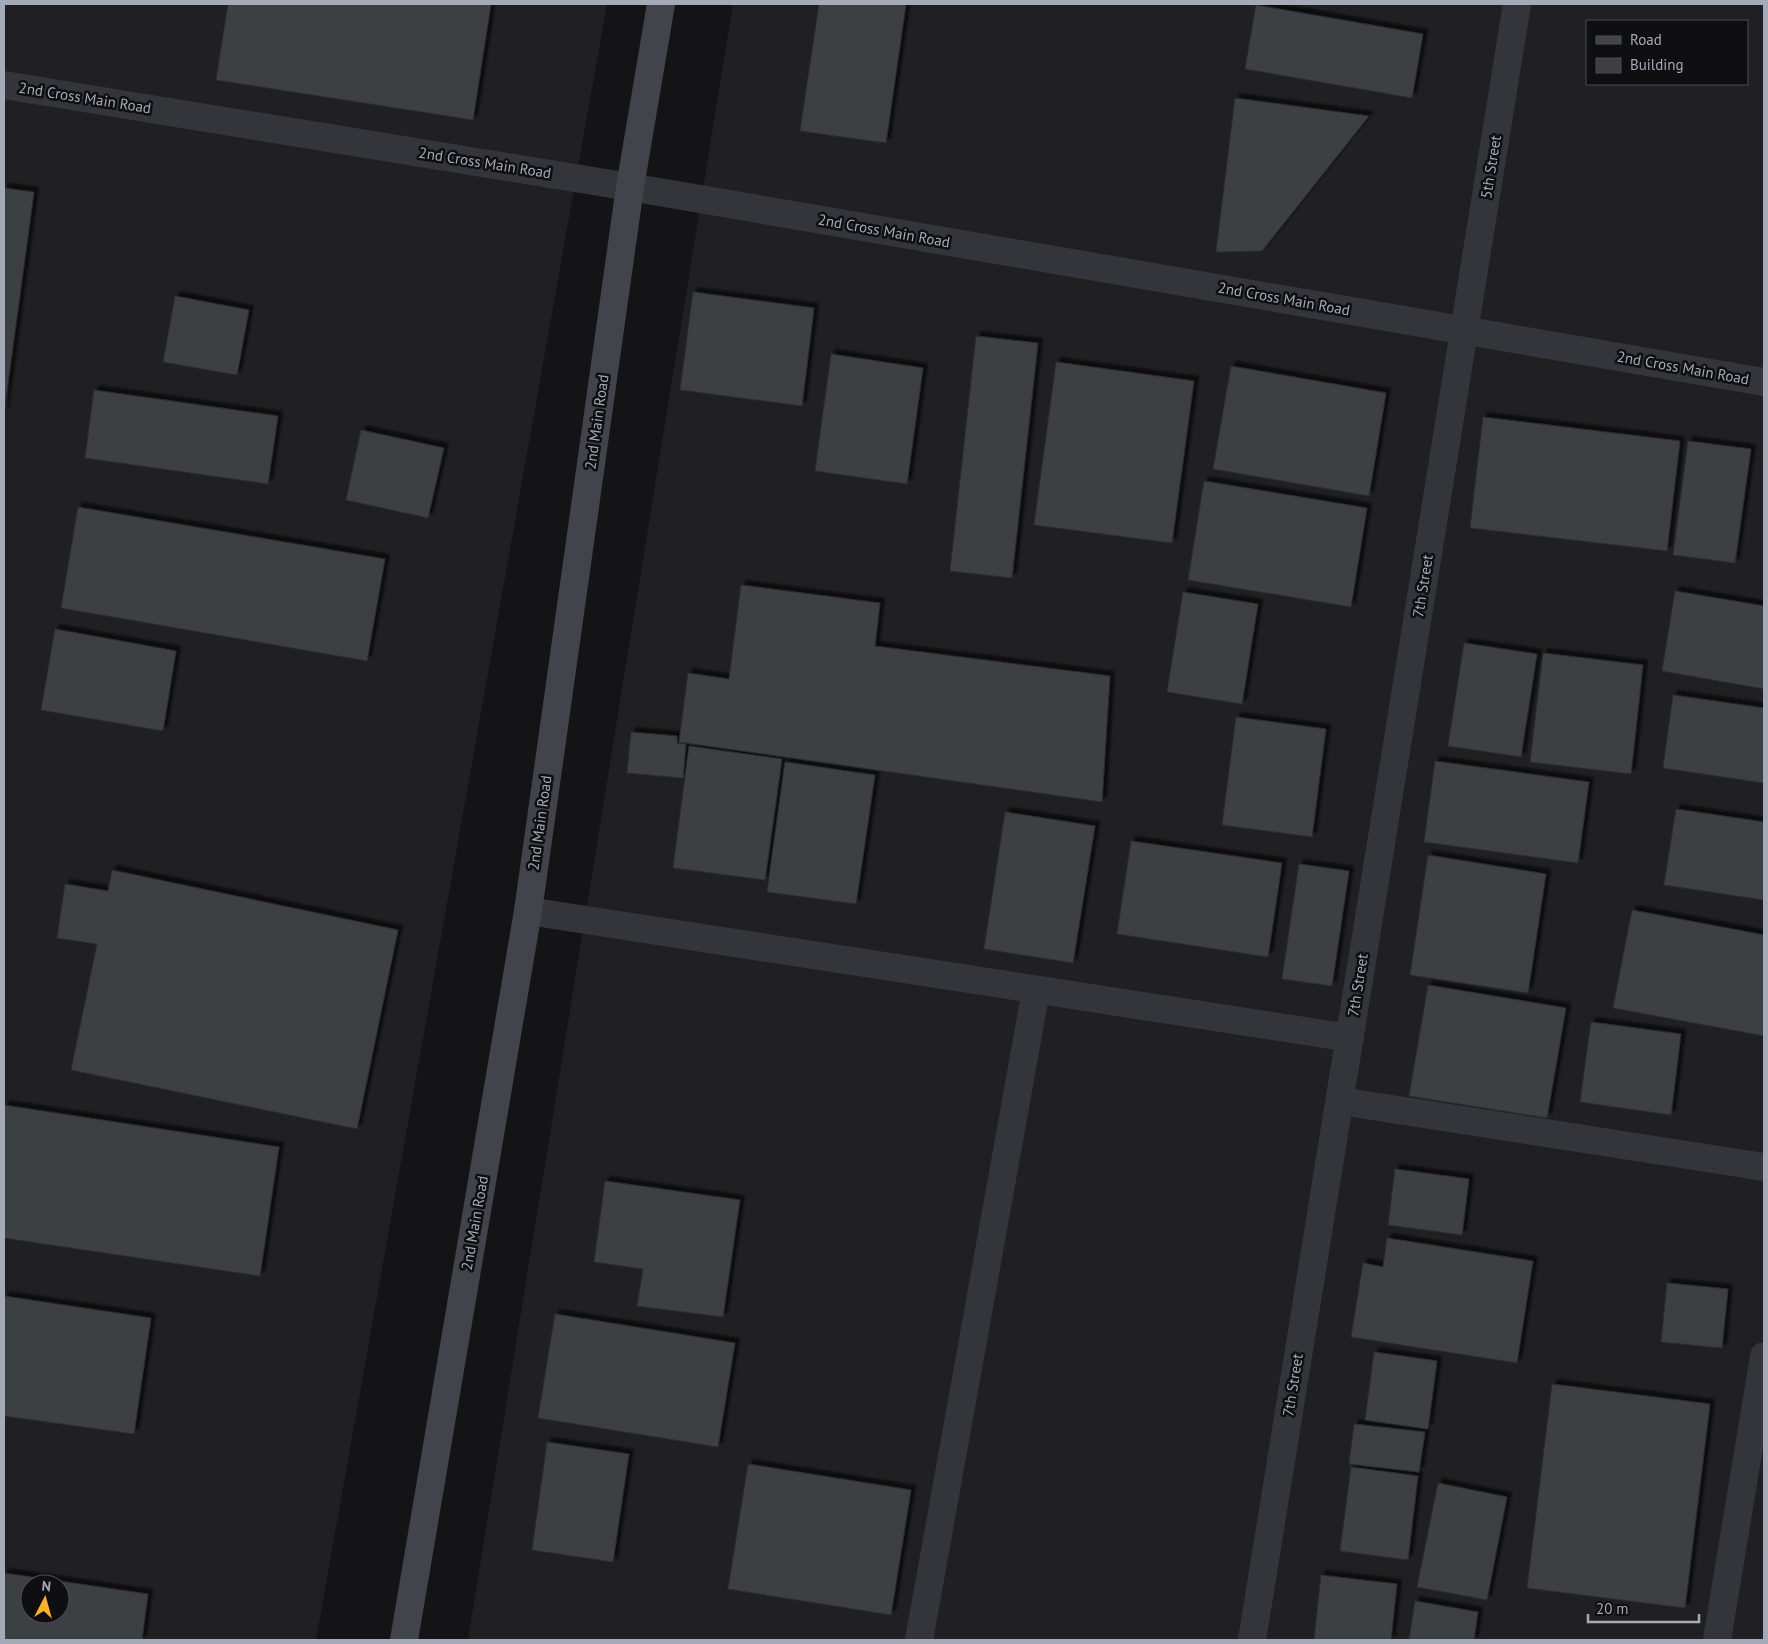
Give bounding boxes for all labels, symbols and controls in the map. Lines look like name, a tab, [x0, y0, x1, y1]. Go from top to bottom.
legend	[1586, 20, 1748, 85]
text: Road	[1630, 30, 1662, 49]
text: Building	[1630, 55, 1684, 74]
street label: 2nd Cross Main Road	[17, 78, 153, 117]
street label: 5th Street	[1476, 134, 1505, 200]
street label: 2nd Cross Main Road	[417, 143, 553, 182]
street label: 2nd Cross Main Road	[817, 210, 952, 251]
street label: 2nd Cross Main Road	[1217, 278, 1352, 319]
street label: 2nd Cross Main Road	[1616, 347, 1751, 388]
street label: 2nd Main Road	[580, 373, 613, 471]
street label: 7th Street	[1408, 553, 1437, 619]
street label: 2nd Main Road	[523, 774, 556, 872]
street label: 7th Street	[1343, 952, 1372, 1018]
street label: 2nd Main Road	[457, 1174, 492, 1272]
street label: 7th Street	[1278, 1352, 1307, 1418]
north arrow	[20, 1574, 70, 1624]
text: N	[41, 1577, 52, 1596]
scale bar	[1588, 1592, 1699, 1624]
text: 20 m	[1596, 1599, 1629, 1618]

